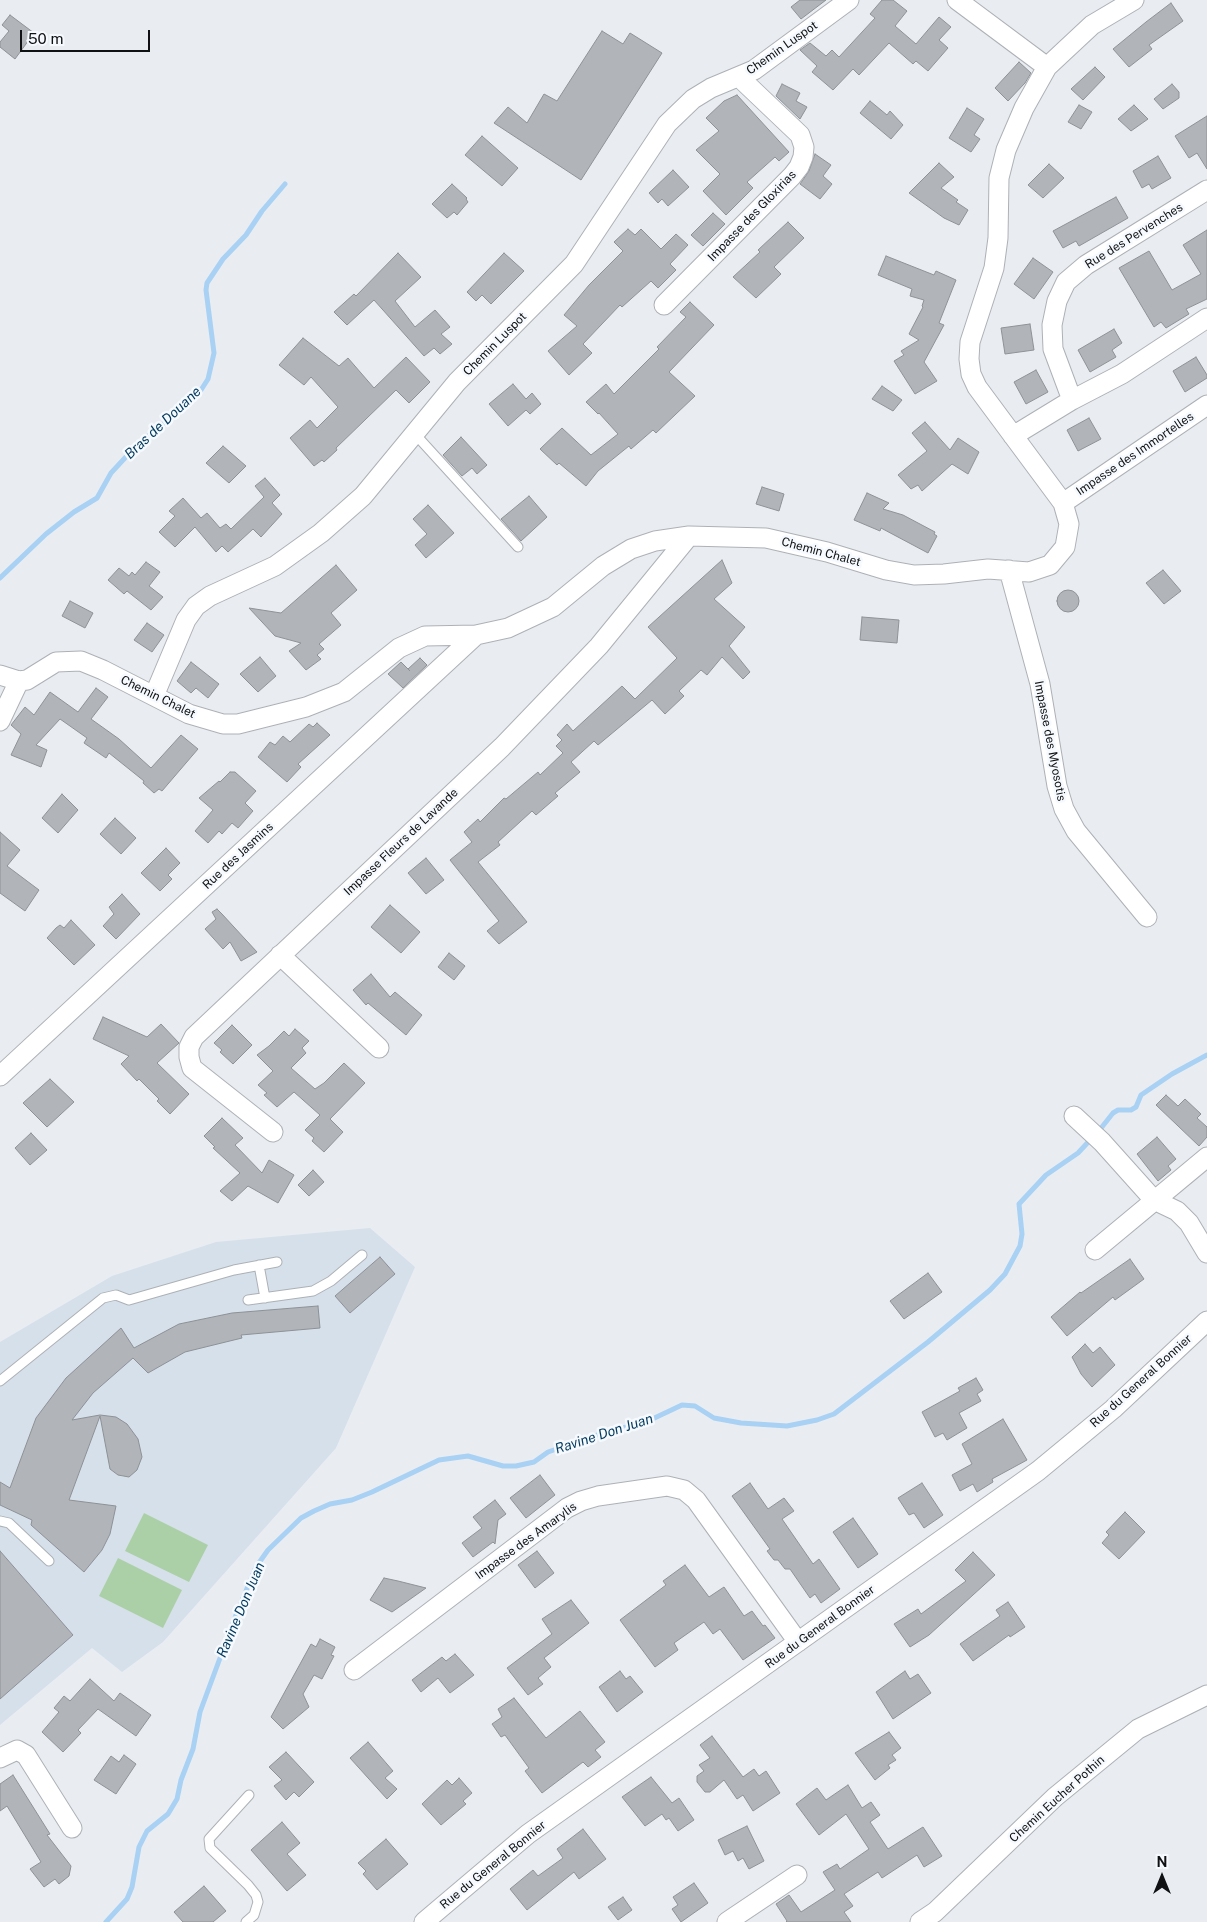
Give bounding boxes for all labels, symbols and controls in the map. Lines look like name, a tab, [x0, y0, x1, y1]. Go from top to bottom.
street label: Chemin Luspot	[744, 18, 820, 78]
scale bar	[22, 20, 152, 52]
text: 50 m	[28, 30, 63, 47]
street label: Impasse des Gloxirias	[705, 168, 799, 264]
street label: Rue des Pervenches	[1082, 200, 1186, 272]
street label: Chemin Luspot	[460, 309, 530, 379]
water label: Bras de Douane	[121, 383, 205, 463]
street label: Impasse des Immortelles	[1074, 409, 1196, 499]
street label: Chemin Chalet	[780, 534, 862, 570]
street label: Chemin Chalet	[118, 673, 198, 721]
street label: Impasse des Myosotis	[1031, 680, 1069, 802]
street label: Impasse Fleurs de Lavande	[341, 785, 461, 899]
street label: Rue des Jasmins	[200, 820, 276, 892]
street label: Rue du General Bonnier	[1087, 1332, 1195, 1430]
water label: Ravine Don Juan	[553, 1410, 655, 1458]
street label: Impasse des Amarylis	[473, 1499, 579, 1583]
water label: Ravine Don Juan	[213, 1560, 269, 1660]
street label: Rue du General Bonnier	[762, 1582, 878, 1672]
street label: Chemin Eucher Pothin	[1006, 1753, 1108, 1845]
street label: Rue du General Bonnier	[437, 1818, 549, 1912]
north arrow	[1137, 1852, 1187, 1902]
text: N	[1157, 1854, 1167, 1870]

